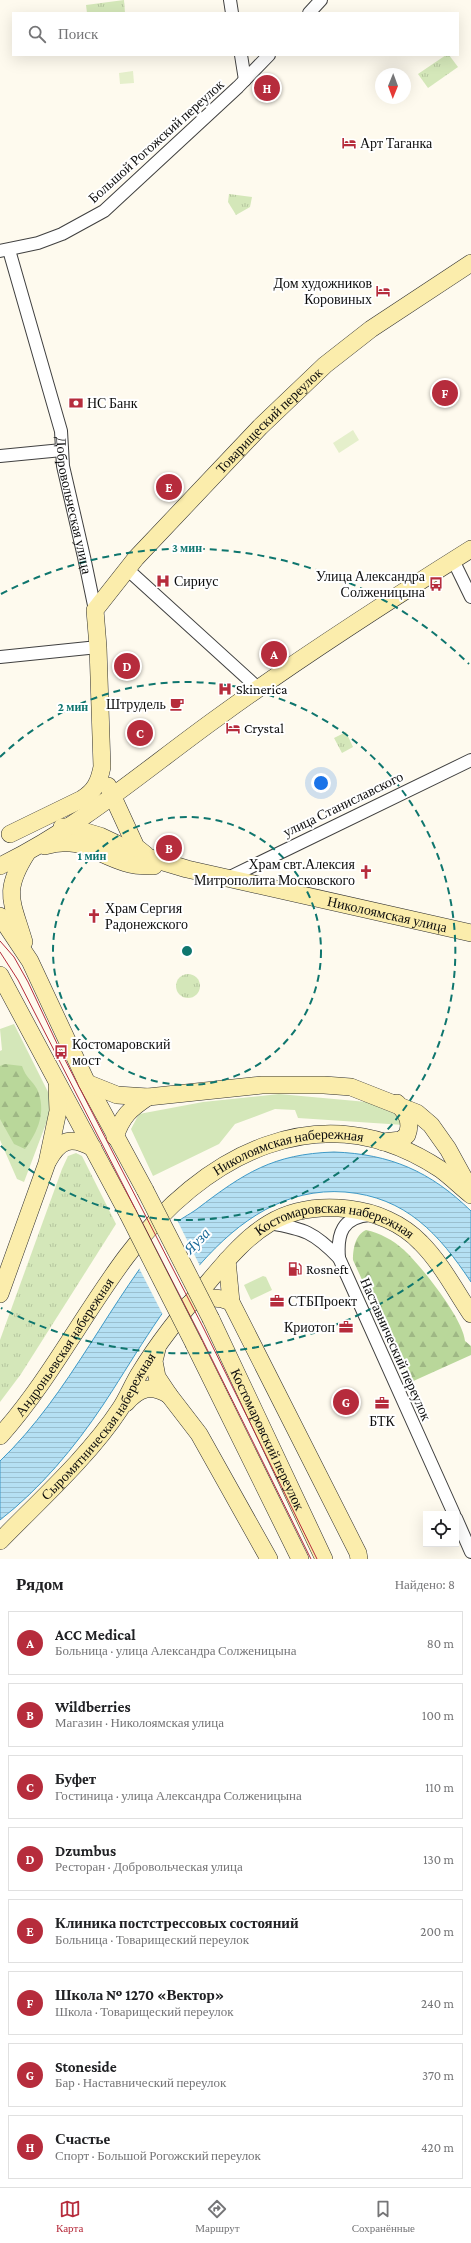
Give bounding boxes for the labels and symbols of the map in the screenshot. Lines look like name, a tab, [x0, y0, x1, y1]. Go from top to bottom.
north arrow	[375, 68, 411, 104]
pin: H	[254, 73, 280, 103]
street label: Большой Рогожский переулок	[85, 76, 227, 206]
hotel icon: Арт Таганка	[341, 135, 357, 151]
place label: Арт Таганка	[360, 135, 433, 151]
place label: Дом художников Коровиных	[274, 275, 372, 307]
hotel icon: Дом художников Коровиных	[375, 283, 391, 299]
street label: Товарищеский переулок	[213, 364, 326, 477]
pin: F	[432, 378, 458, 408]
bank icon: НС Банк	[68, 395, 84, 411]
place label: НС Банк	[87, 395, 138, 411]
street label: Добровольческая улица	[53, 436, 95, 576]
pin: E	[156, 472, 182, 502]
text: 3 мин	[172, 541, 202, 555]
place label: Улица Александра Солженицына	[316, 568, 426, 600]
hospital icon: Сириус	[155, 573, 171, 589]
place label: Сириус	[174, 573, 219, 589]
bus stop icon: Улица Александра Солженицына	[428, 576, 444, 592]
pin: A	[261, 639, 287, 669]
pin: D	[114, 651, 140, 681]
hospital icon: Skinerica	[217, 681, 233, 697]
place label: Skinerica	[236, 681, 288, 697]
place label: Штрудель	[106, 696, 166, 712]
cafe icon: Штрудель	[169, 696, 185, 712]
text: 2 мин	[58, 700, 88, 714]
pin: C	[127, 718, 153, 748]
hotel icon: Crystal	[225, 720, 241, 736]
place label: Crystal	[244, 720, 284, 736]
street label: улица Станиславского	[280, 768, 406, 840]
your location	[311, 773, 331, 793]
pin: B	[156, 833, 182, 863]
text: 1 мин	[78, 849, 106, 863]
place label: Храм свт.Алексия Митрополита Московского	[194, 856, 356, 888]
church icon: Храм свт.Алексия Митрополита Московского	[358, 864, 374, 880]
street label: Николоямская улица	[326, 893, 450, 936]
place label: Храм Сергия Радонежского	[105, 900, 188, 932]
church icon: Храм Сергия Радонежского	[86, 908, 102, 924]
centre of rings	[180, 944, 194, 958]
place label: Костомаровский мост	[72, 1036, 171, 1068]
bus stop icon: Костомаровский мост	[53, 1044, 69, 1060]
street label: Николоямская набережная	[210, 1126, 366, 1178]
text: Костомаровская набережная	[251, 1200, 418, 1242]
water label: Яуза	[180, 1225, 213, 1258]
street label: Костомаровская набережная	[250, 1228, 418, 1248]
fuel station icon: Rosneft	[287, 1261, 303, 1277]
place label: Rosneft	[306, 1261, 349, 1277]
street label: Андроньевская набережная	[12, 1274, 117, 1419]
street label: Наставнический переулок	[357, 1275, 435, 1423]
office icon: СТБПроект	[269, 1293, 285, 1309]
place label: СТБПроект	[288, 1293, 357, 1309]
place label: Криотоп	[284, 1319, 336, 1335]
office icon: Криотоп	[338, 1319, 354, 1335]
street label: Сыромятническая набережная	[38, 1349, 159, 1503]
street label: Костомаровский переулок	[227, 1366, 308, 1513]
pin: G	[333, 1387, 359, 1417]
office icon: БТК	[374, 1395, 390, 1411]
place label: БТК	[369, 1413, 396, 1429]

